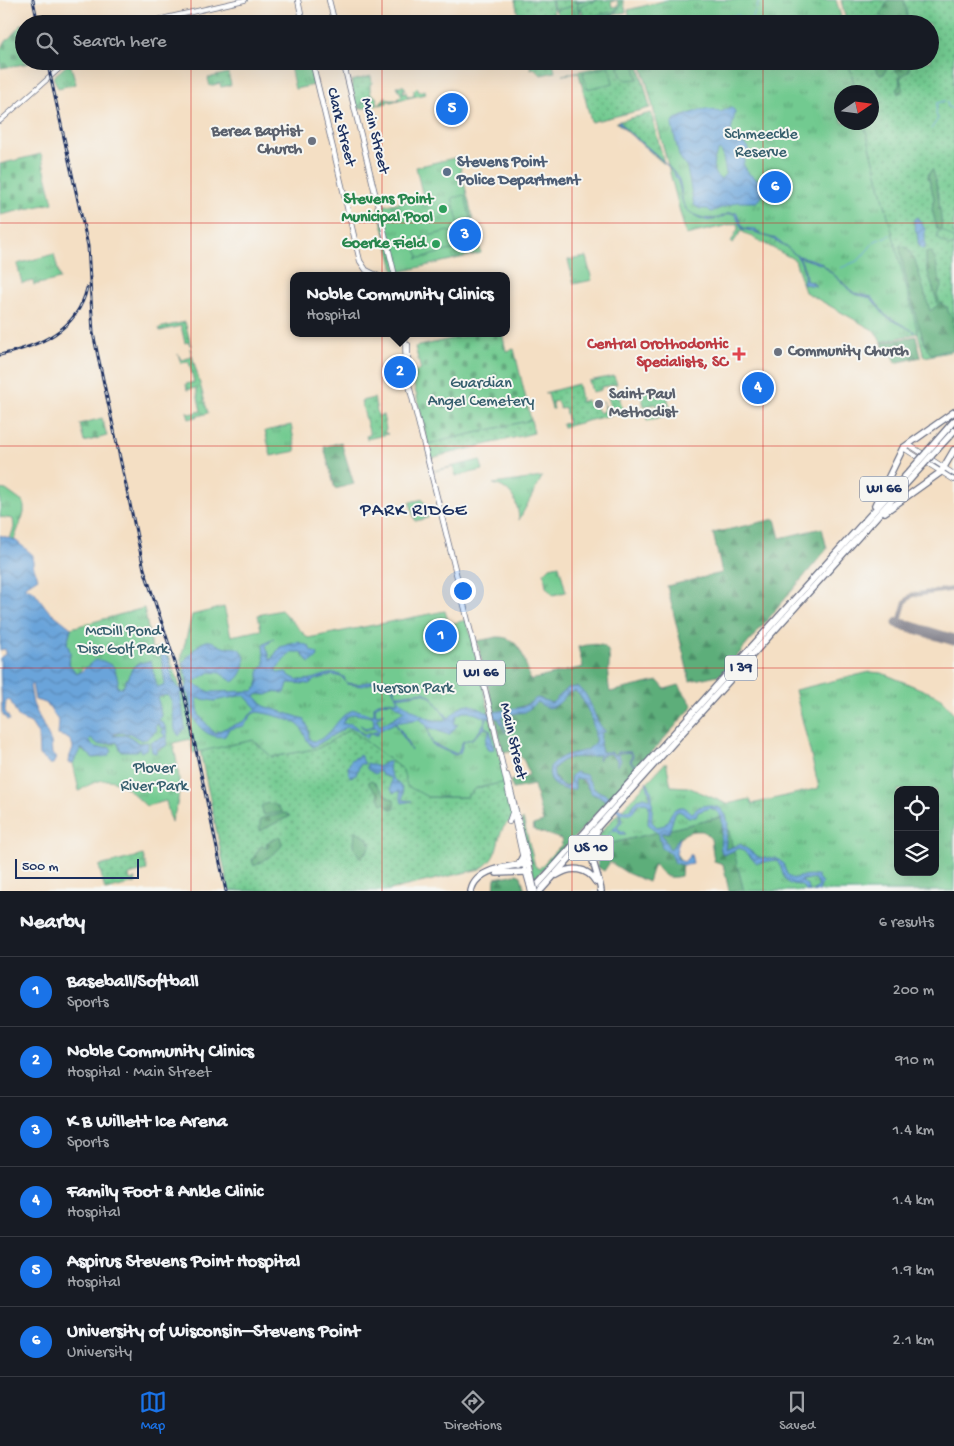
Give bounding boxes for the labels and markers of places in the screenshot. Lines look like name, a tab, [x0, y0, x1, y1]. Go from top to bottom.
pin: 5	[436, 90, 468, 128]
place label: Berea Baptist Church	[211, 123, 303, 160]
marker: Berea Baptist Church	[306, 135, 318, 147]
place label: Stevens Point Police Department	[456, 154, 581, 191]
marker: Stevens Point Police Department	[441, 166, 453, 178]
pin: 6	[759, 168, 791, 206]
place label: Stevens Point Municipal Pool	[341, 191, 434, 228]
marker: Stevens Point Municipal Pool	[437, 203, 449, 215]
pin: 3	[449, 216, 481, 254]
place label: Goerke Field	[342, 235, 428, 254]
marker: Goerke Field	[430, 238, 442, 250]
place label: Central Orothodontic Specialists, SC	[586, 336, 730, 373]
place label: Community Church	[787, 343, 909, 362]
marker: Community Church	[772, 346, 784, 358]
marker: Central Orothodontic Specialists, SC	[732, 347, 746, 361]
pin: 2	[384, 353, 416, 391]
pin: 4	[742, 369, 774, 407]
place label: Saint Paul Methodist	[609, 386, 679, 423]
marker: Saint Paul Methodist	[593, 398, 605, 410]
pin: 1	[425, 617, 457, 655]

